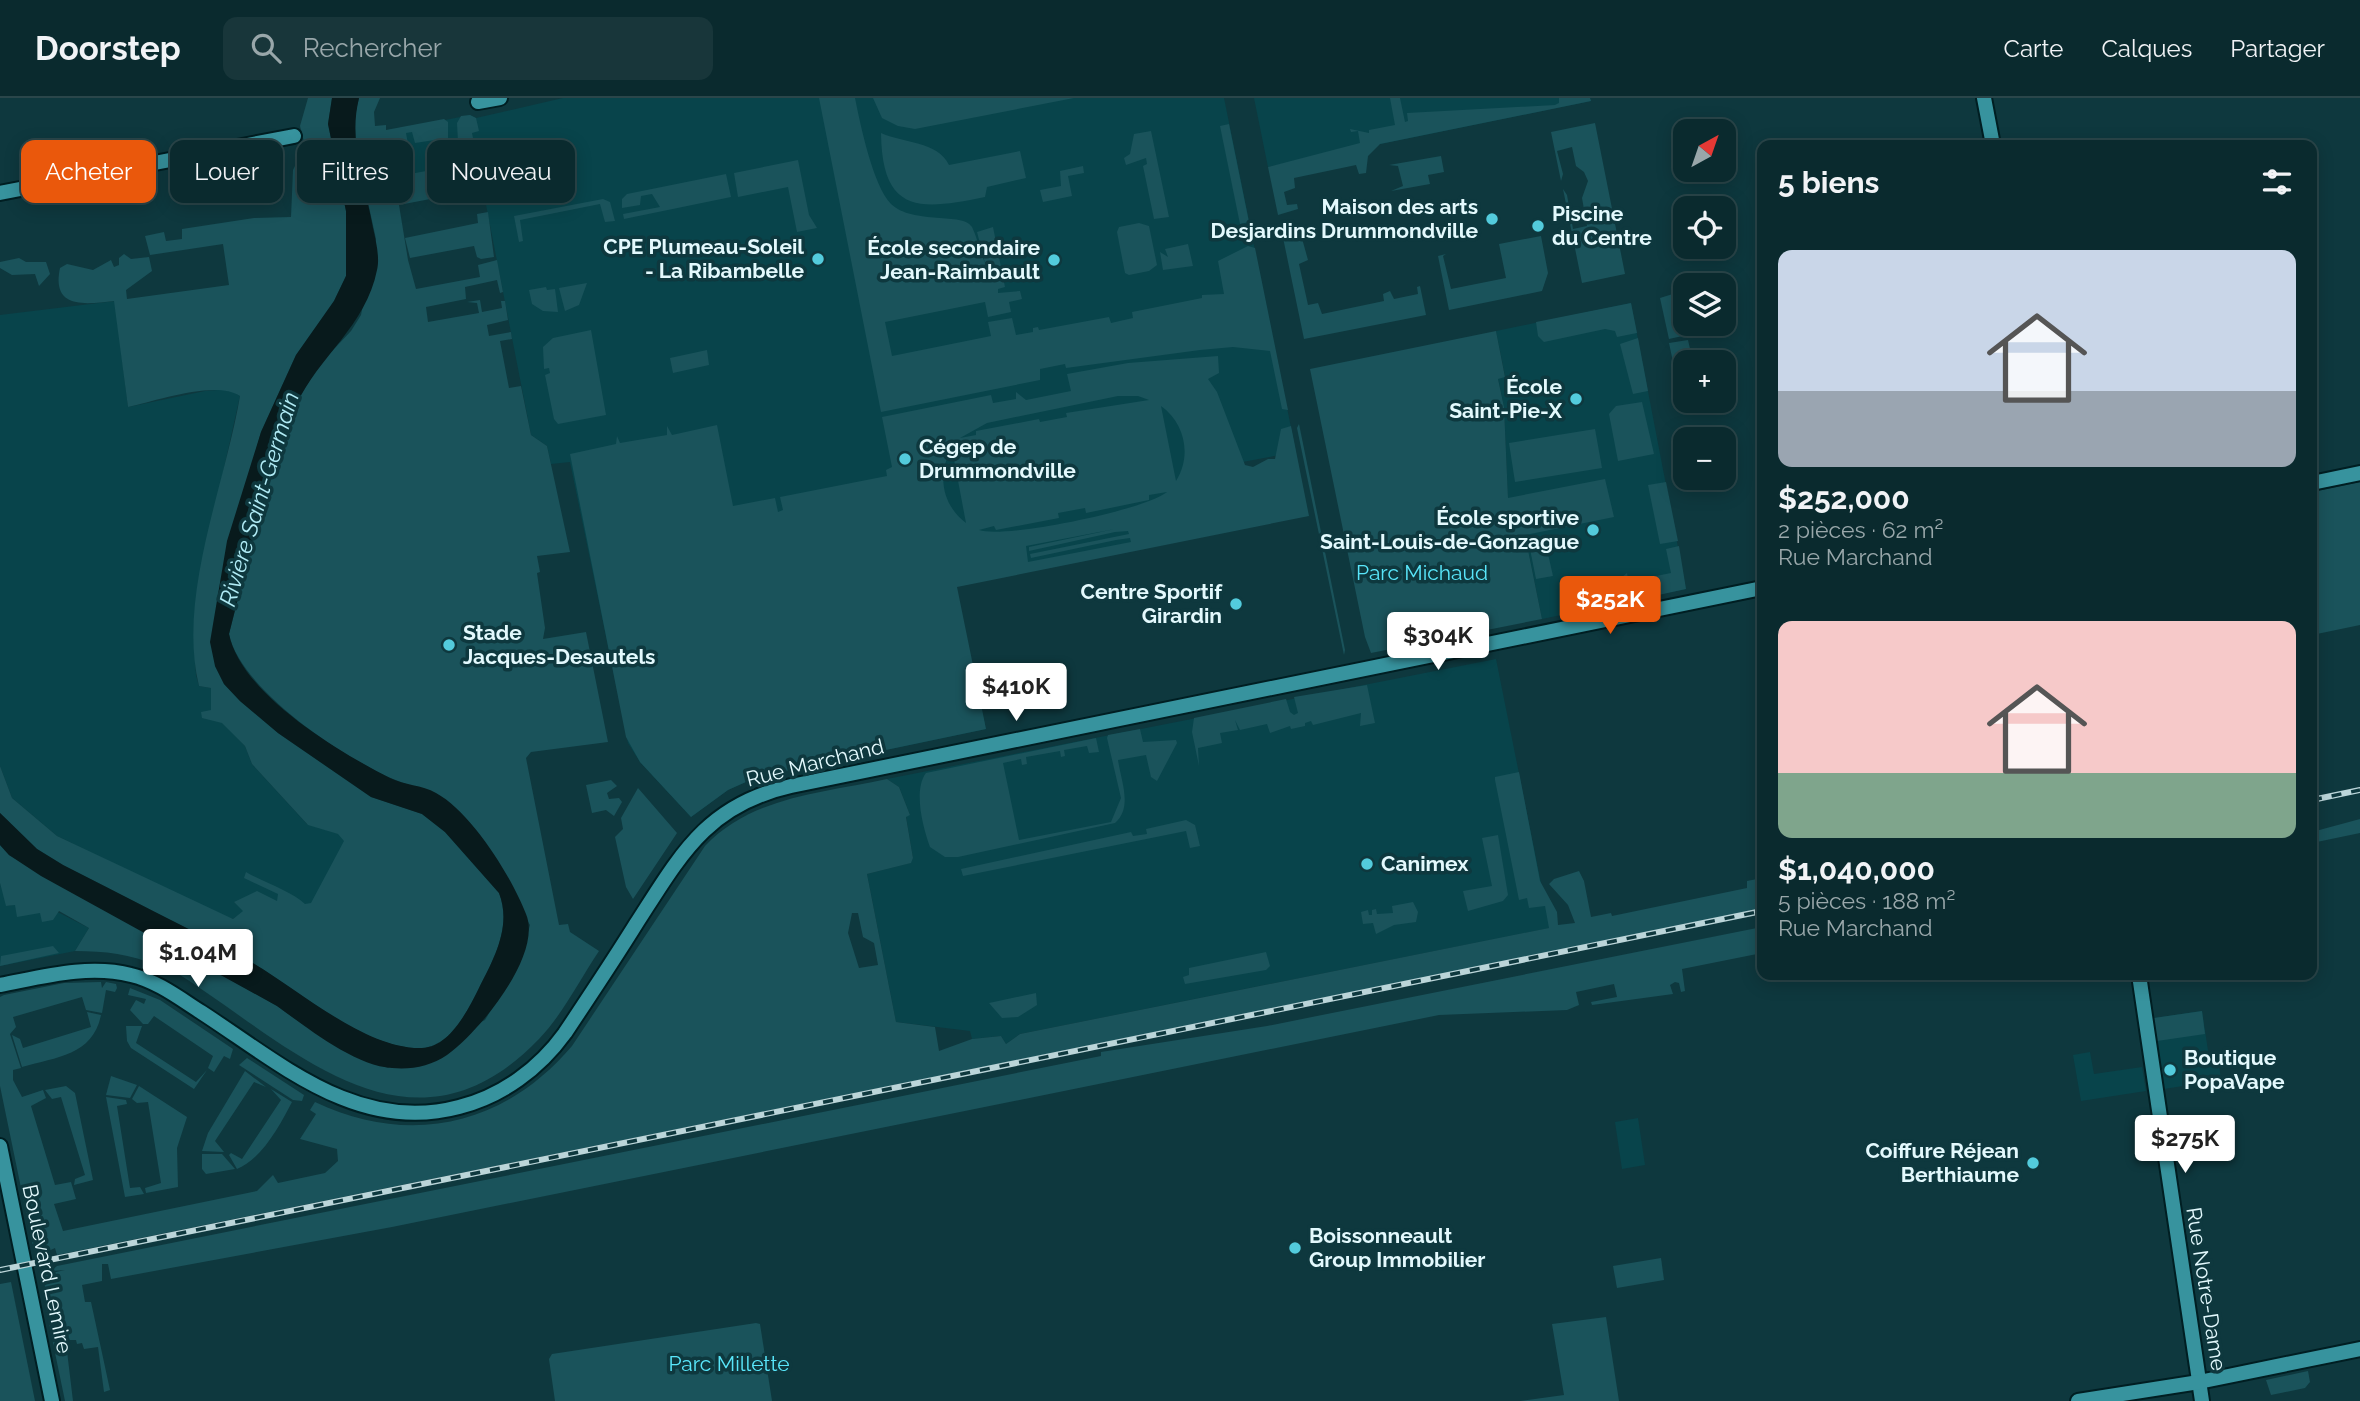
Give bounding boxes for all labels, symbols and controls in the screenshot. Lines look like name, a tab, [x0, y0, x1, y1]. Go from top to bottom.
search box	[223, 17, 713, 80]
text: Doorstep	[35, 29, 181, 68]
icon: search	[247, 29, 285, 67]
text: Rechercher	[303, 33, 442, 63]
text: Carte	[2004, 34, 2063, 63]
text: Calques	[2101, 34, 2192, 63]
text: Partager	[2230, 34, 2325, 63]
north arrow	[1673, 119, 1736, 182]
map controls	[1673, 119, 1736, 490]
chip: Acheter	[21, 140, 156, 203]
chip: Louer	[170, 140, 283, 203]
chip: Filtres	[297, 140, 413, 203]
chip: Nouveau	[427, 140, 575, 203]
icon: filters	[2258, 163, 2296, 201]
text: 5 biens	[1778, 165, 1879, 200]
place label: Maison des arts Desjardins Drummondville	[1211, 194, 1478, 243]
button: locate	[1673, 196, 1736, 259]
place label: Piscine du Centre	[1552, 201, 1652, 250]
marker: Maison des arts Desjardins Drummondville	[1484, 211, 1500, 227]
marker: Piscine du Centre	[1530, 218, 1546, 234]
place label: CPE Plumeau-Soleil - La Ribambelle	[603, 234, 804, 283]
place label: École secondaire Jean-Raimbault	[867, 235, 1040, 284]
marker: CPE Plumeau-Soleil - La Ribambelle	[810, 251, 826, 267]
marker: École secondaire Jean-Raimbault	[1046, 252, 1062, 268]
button: layers	[1673, 273, 1736, 336]
icon: home	[1974, 295, 2100, 421]
button: +	[1673, 350, 1736, 413]
place label: École Saint-Pie-X	[1449, 374, 1562, 423]
water label: Rivière Saint-Germain	[213, 389, 304, 609]
marker: École Saint-Pie-X	[1568, 391, 1584, 407]
button: −	[1673, 427, 1736, 490]
place label: Cégep de Drummondville	[919, 434, 1076, 483]
marker: Cégep de Drummondville	[897, 451, 913, 467]
text: $252,000	[1778, 481, 1910, 516]
place label: École sportive Saint-Louis-de-Gonzague	[1320, 505, 1579, 554]
text: 2 pièces · 62 m²	[1778, 516, 1944, 543]
marker: École sportive Saint-Louis-de-Gonzague	[1585, 522, 1601, 538]
text: Rue Marchand	[1778, 543, 1932, 570]
park label: Parc Michaud	[1356, 560, 1488, 585]
pin: $252K	[1561, 576, 1659, 636]
place label: Centre Sportif Girardin	[1081, 579, 1223, 628]
text: $252K	[1576, 585, 1644, 612]
marker: Centre Sportif Girardin	[1228, 596, 1244, 612]
pin: $304K	[1389, 612, 1487, 672]
place label: Stade Jacques-Desautels	[463, 620, 655, 669]
text: $304K	[1403, 621, 1473, 648]
marker: Stade Jacques-Desautels	[441, 637, 457, 653]
pin: $410K	[967, 664, 1065, 723]
icon: home	[1974, 666, 2100, 792]
text: $410K	[982, 672, 1050, 699]
street label: Rue Marchand	[743, 733, 886, 792]
place label: Canimex	[1381, 851, 1469, 876]
text: $1,040,000	[1778, 852, 1935, 887]
marker: Canimex	[1359, 856, 1375, 872]
text: 5 pièces · 188 m²	[1778, 887, 1955, 914]
text: Rue Marchand	[1778, 914, 1932, 941]
pin: $1.04M	[141, 930, 255, 989]
text: $1.04M	[159, 938, 237, 965]
place label: Boutique PopaVape	[2184, 1045, 2285, 1094]
marker: Boutique PopaVape	[2162, 1062, 2178, 1078]
pin: $275K	[2136, 1116, 2234, 1175]
text: $275K	[2151, 1124, 2219, 1151]
place label: Coiffure Réjean Berthiaume	[1866, 1138, 2019, 1187]
marker: Coiffure Réjean Berthiaume	[2025, 1155, 2041, 1171]
street label: Boulevard Lemire	[17, 1182, 78, 1356]
street label: Rue Notre-Dame	[2181, 1205, 2232, 1373]
place label: Boissonneault Group Immobilier	[1309, 1223, 1486, 1272]
marker: Boissonneault Group Immobilier	[1287, 1240, 1303, 1256]
park label: Parc Millette	[668, 1351, 790, 1376]

